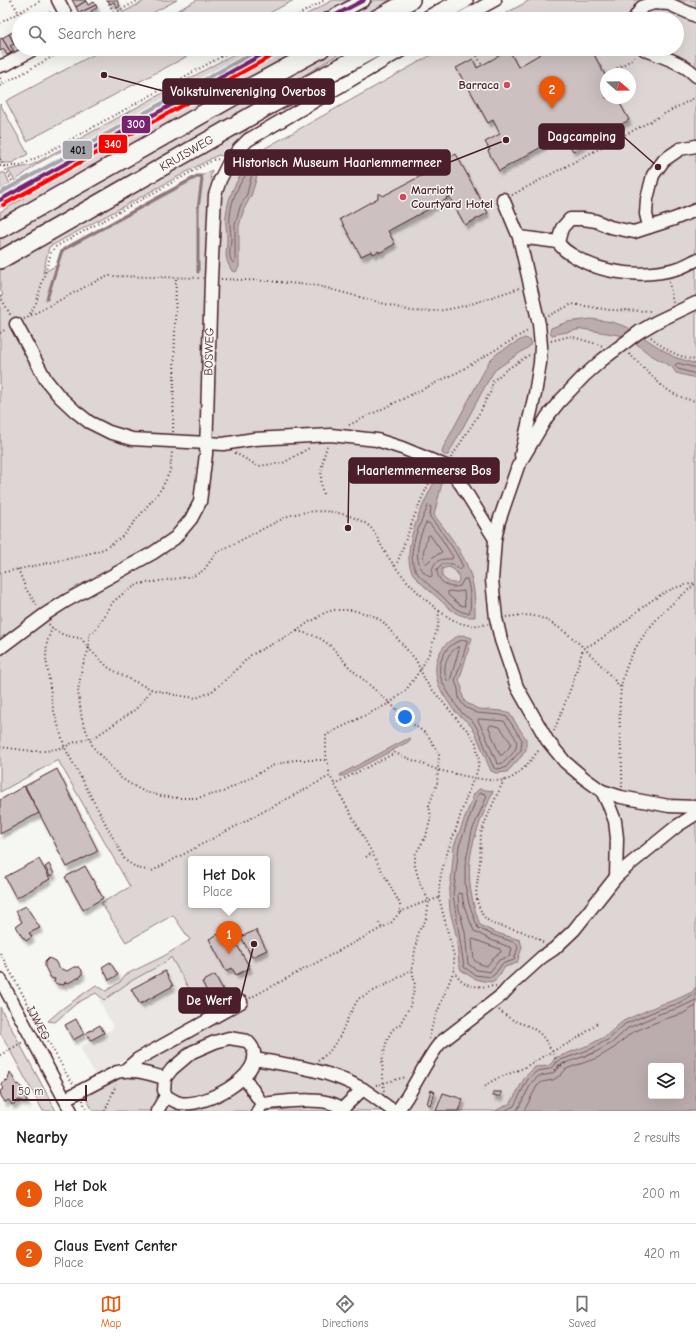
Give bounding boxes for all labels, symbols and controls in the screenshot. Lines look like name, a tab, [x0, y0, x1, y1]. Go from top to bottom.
search box	[12, 12, 684, 56]
icon: search	[26, 23, 48, 45]
text: Search here	[58, 25, 136, 43]
north arrow	[600, 68, 636, 104]
pin: 2	[539, 76, 565, 109]
place label: Barraca	[458, 78, 499, 92]
callout: Volkstuinvereniging Overbos	[163, 79, 334, 104]
marker: Barraca	[502, 80, 512, 90]
text: Volkstuinvereniging Overbos	[170, 84, 326, 99]
line badge: 300	[121, 115, 151, 134]
text: 300	[127, 118, 145, 131]
callout: Dagcamping	[539, 124, 624, 149]
text: Dagcamping	[547, 129, 617, 144]
street label: KRUISWEG	[157, 132, 216, 174]
line badge: 340	[98, 134, 128, 154]
text: 340	[105, 138, 121, 151]
line badge: 401	[62, 140, 93, 160]
text: 401	[70, 144, 86, 157]
callout: Historisch Museum Haarlemmermeer	[225, 150, 450, 175]
text: Historisch Museum Haarlemmermeer	[233, 155, 442, 170]
place label: Marriott Courtyard Hotel	[411, 183, 493, 211]
marker: Marriott Courtyard Hotel	[398, 192, 408, 202]
street label: BOSWEG	[201, 327, 217, 376]
callout: Haarlemmermeerse Bos	[349, 458, 499, 483]
text: Haarlemmermeerse Bos	[357, 463, 492, 478]
your location	[395, 707, 415, 727]
popup	[188, 856, 270, 908]
text: Het Dok	[203, 866, 255, 884]
text: Place	[203, 884, 232, 899]
pin: 1	[216, 921, 242, 954]
callout: De Werf	[179, 988, 240, 1013]
text: De Werf	[186, 993, 232, 1008]
street label: IJWEG	[24, 1004, 54, 1043]
map controls	[648, 1063, 684, 1099]
button: layers	[648, 1063, 684, 1099]
scale bar	[12, 1083, 87, 1102]
text: 50 m	[18, 1085, 43, 1098]
text: Nearby	[16, 1128, 67, 1147]
text: 2 results	[633, 1130, 680, 1145]
text: Het Dok	[54, 1177, 107, 1195]
text: 1	[26, 1186, 32, 1201]
text: 200 m	[642, 1186, 680, 1201]
text: Place	[54, 1195, 84, 1210]
text: Claus Event Center	[54, 1237, 177, 1255]
text: 2	[26, 1246, 32, 1261]
text: 420 m	[644, 1246, 680, 1261]
text: Place	[54, 1255, 84, 1270]
tab: Map	[100, 1293, 122, 1330]
tab: Directions	[322, 1293, 369, 1330]
tab: Saved	[569, 1293, 596, 1330]

